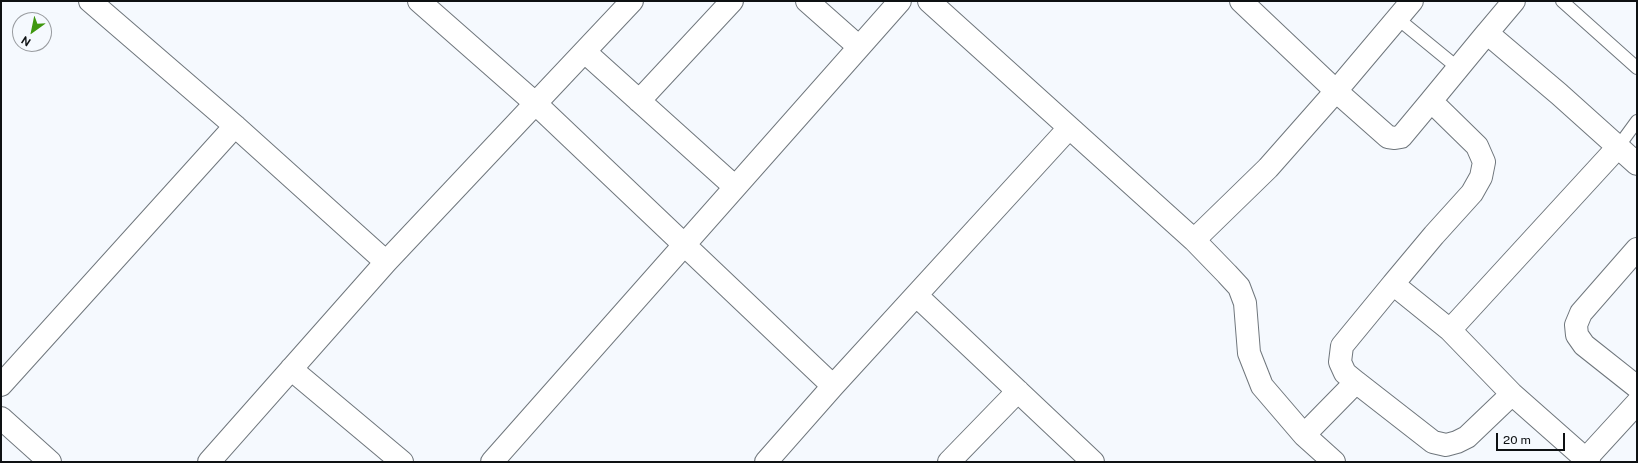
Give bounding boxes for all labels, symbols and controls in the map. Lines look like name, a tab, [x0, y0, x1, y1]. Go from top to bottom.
north arrow	[12, 12, 52, 52]
text: N	[19, 34, 33, 49]
scale bar	[1498, 425, 1567, 451]
text: 20 m	[1503, 433, 1531, 447]

